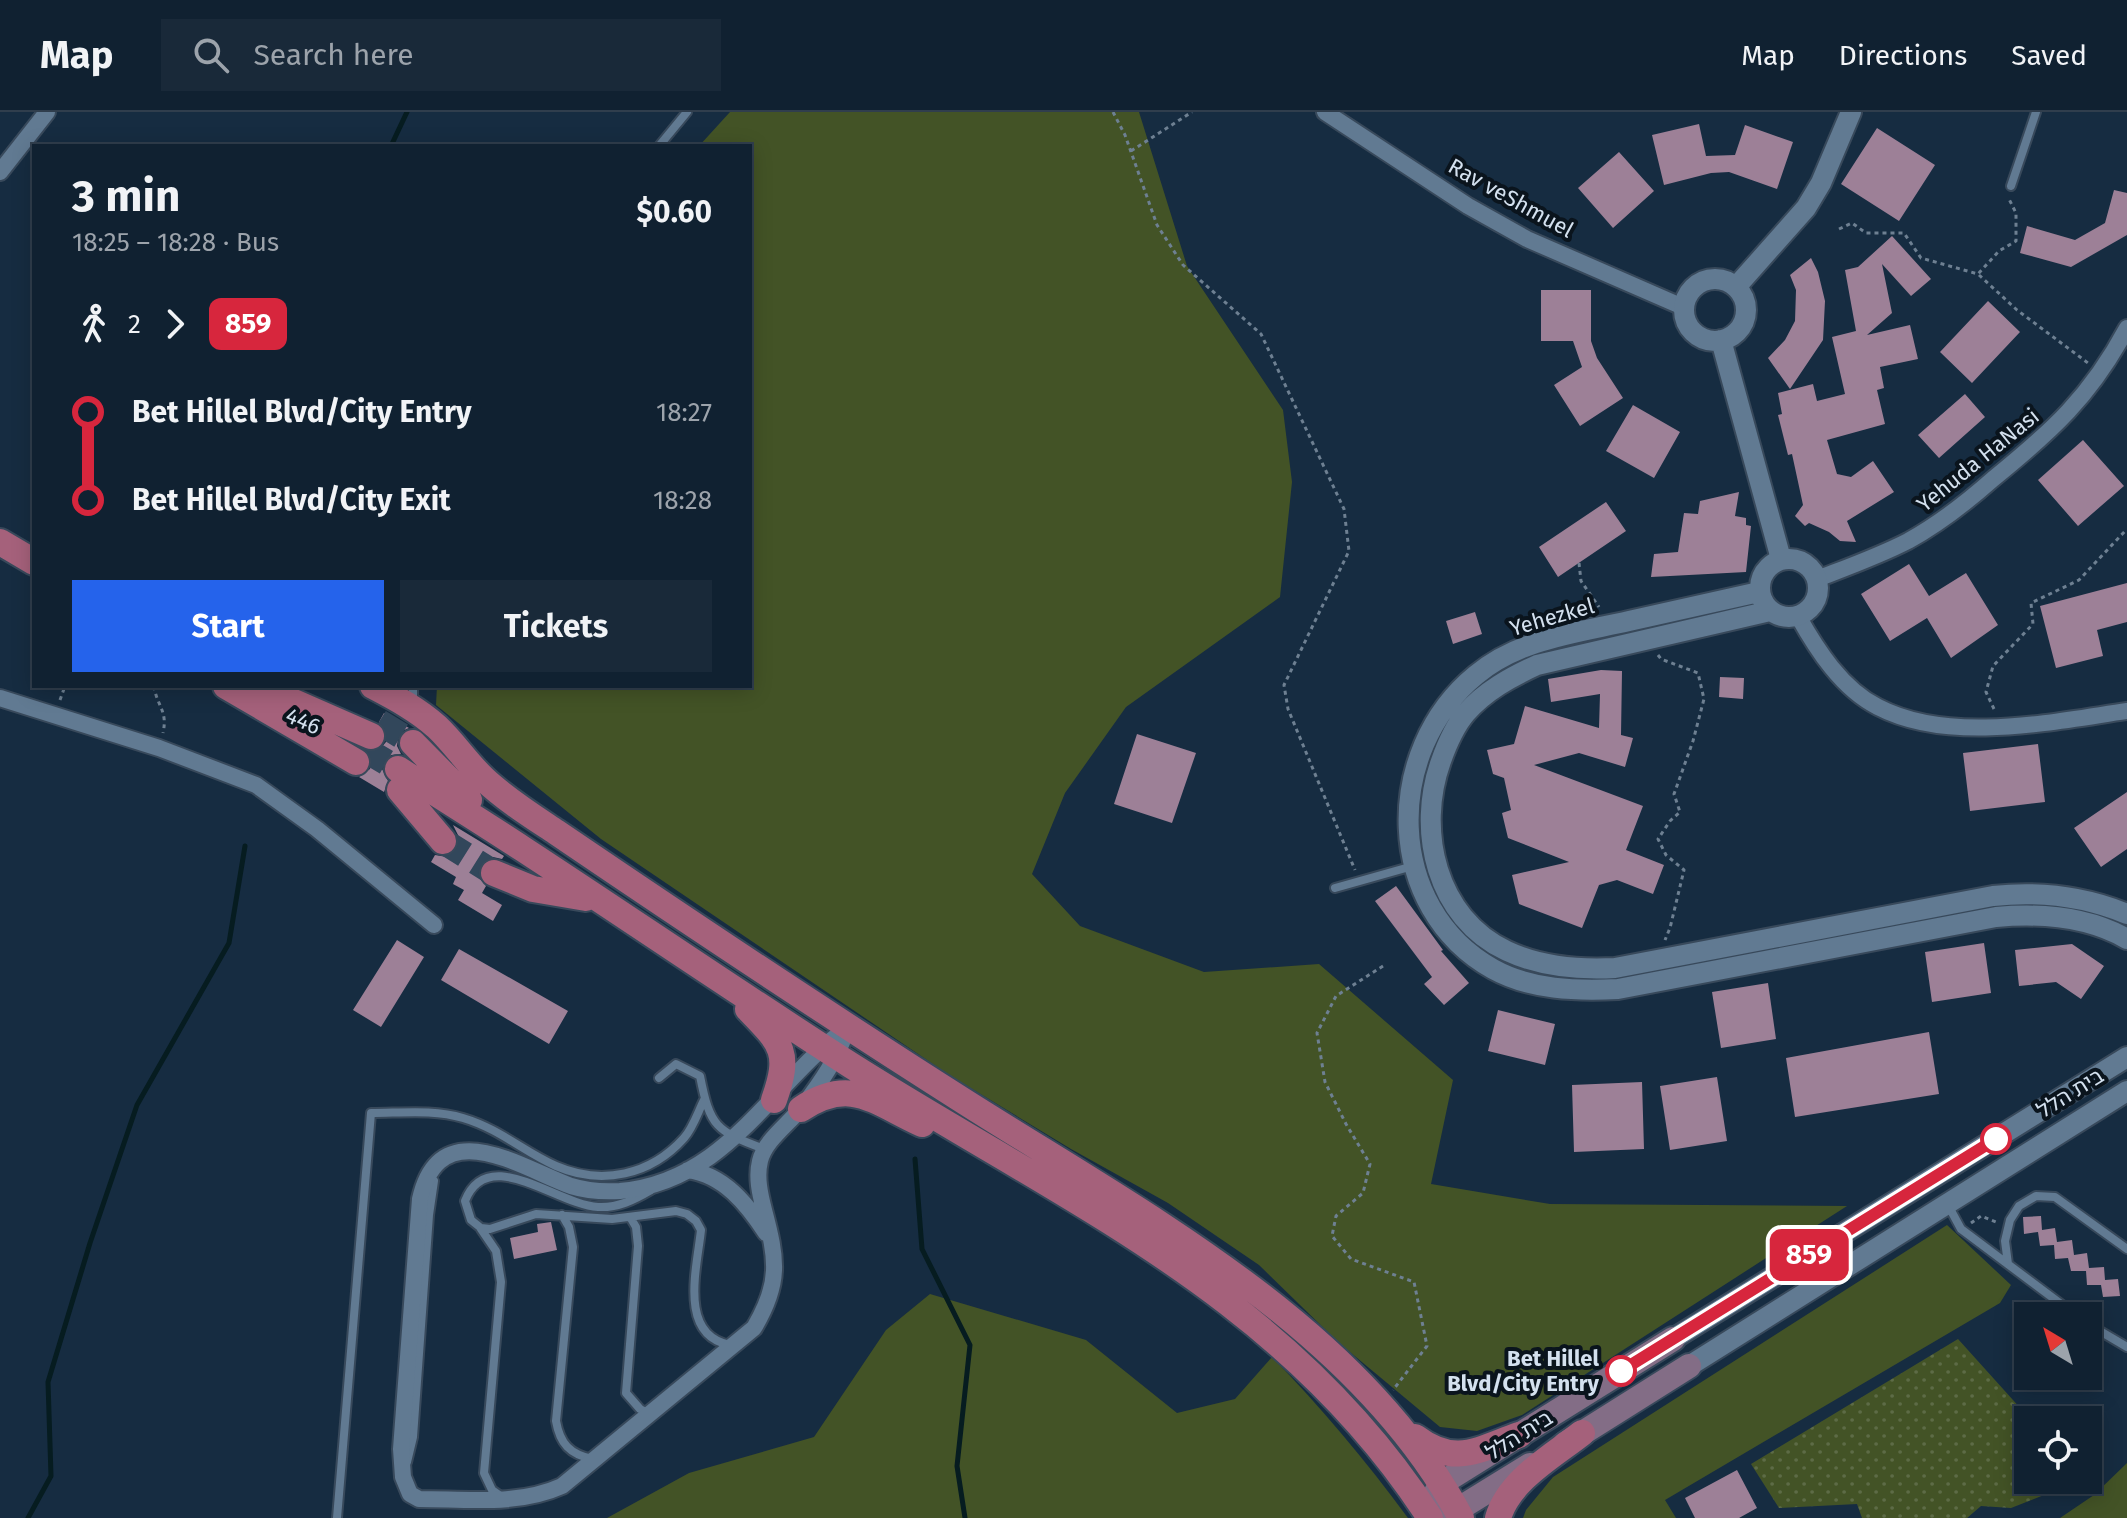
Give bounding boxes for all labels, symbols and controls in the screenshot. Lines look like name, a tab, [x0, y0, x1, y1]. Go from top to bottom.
search box	[161, 19, 721, 91]
text: Map	[40, 32, 113, 78]
icon: search	[189, 33, 233, 77]
text: Search here	[253, 37, 414, 73]
text: Map	[1741, 39, 1795, 72]
text: Directions	[1839, 39, 1967, 72]
text: Saved	[2011, 39, 2087, 72]
street label: Rav veShmuel	[1444, 152, 1578, 244]
text: 3 min	[72, 170, 180, 223]
text: $0.60	[637, 194, 712, 230]
text: 18:25 – 18:28 · Bus	[72, 227, 279, 258]
icon: walk	[72, 302, 116, 346]
icon: forward	[153, 302, 197, 346]
text: 859	[225, 307, 271, 340]
text: 2	[128, 309, 141, 340]
text: Bet Hillel Blvd/City Entry	[132, 394, 471, 430]
text: 18:27	[656, 397, 712, 428]
street label: Yehuda HaNasi	[1911, 402, 2045, 518]
text: Bet Hillel Blvd/City Exit	[132, 482, 451, 518]
text: 18:28	[653, 485, 712, 516]
button: Start	[72, 580, 384, 672]
button: Tickets	[400, 580, 712, 672]
street label: Yehezkel	[1507, 592, 1597, 642]
street label: 446	[282, 702, 324, 740]
street label: בית הלל	[2032, 1062, 2109, 1124]
unlabelled marker	[1981, 1124, 2011, 1154]
line badge: 859	[1763, 1229, 1855, 1281]
text: 859	[1786, 1238, 1832, 1271]
north arrow	[2014, 1302, 2102, 1390]
map controls	[2014, 1302, 2102, 1494]
place label: Bet Hillel Blvd/City Entry	[1447, 1345, 1600, 1397]
marker: Bet Hillel Blvd/City Entry	[1606, 1356, 1636, 1386]
street label: בית הלל	[1481, 1404, 1558, 1466]
button: locate	[2014, 1406, 2102, 1494]

